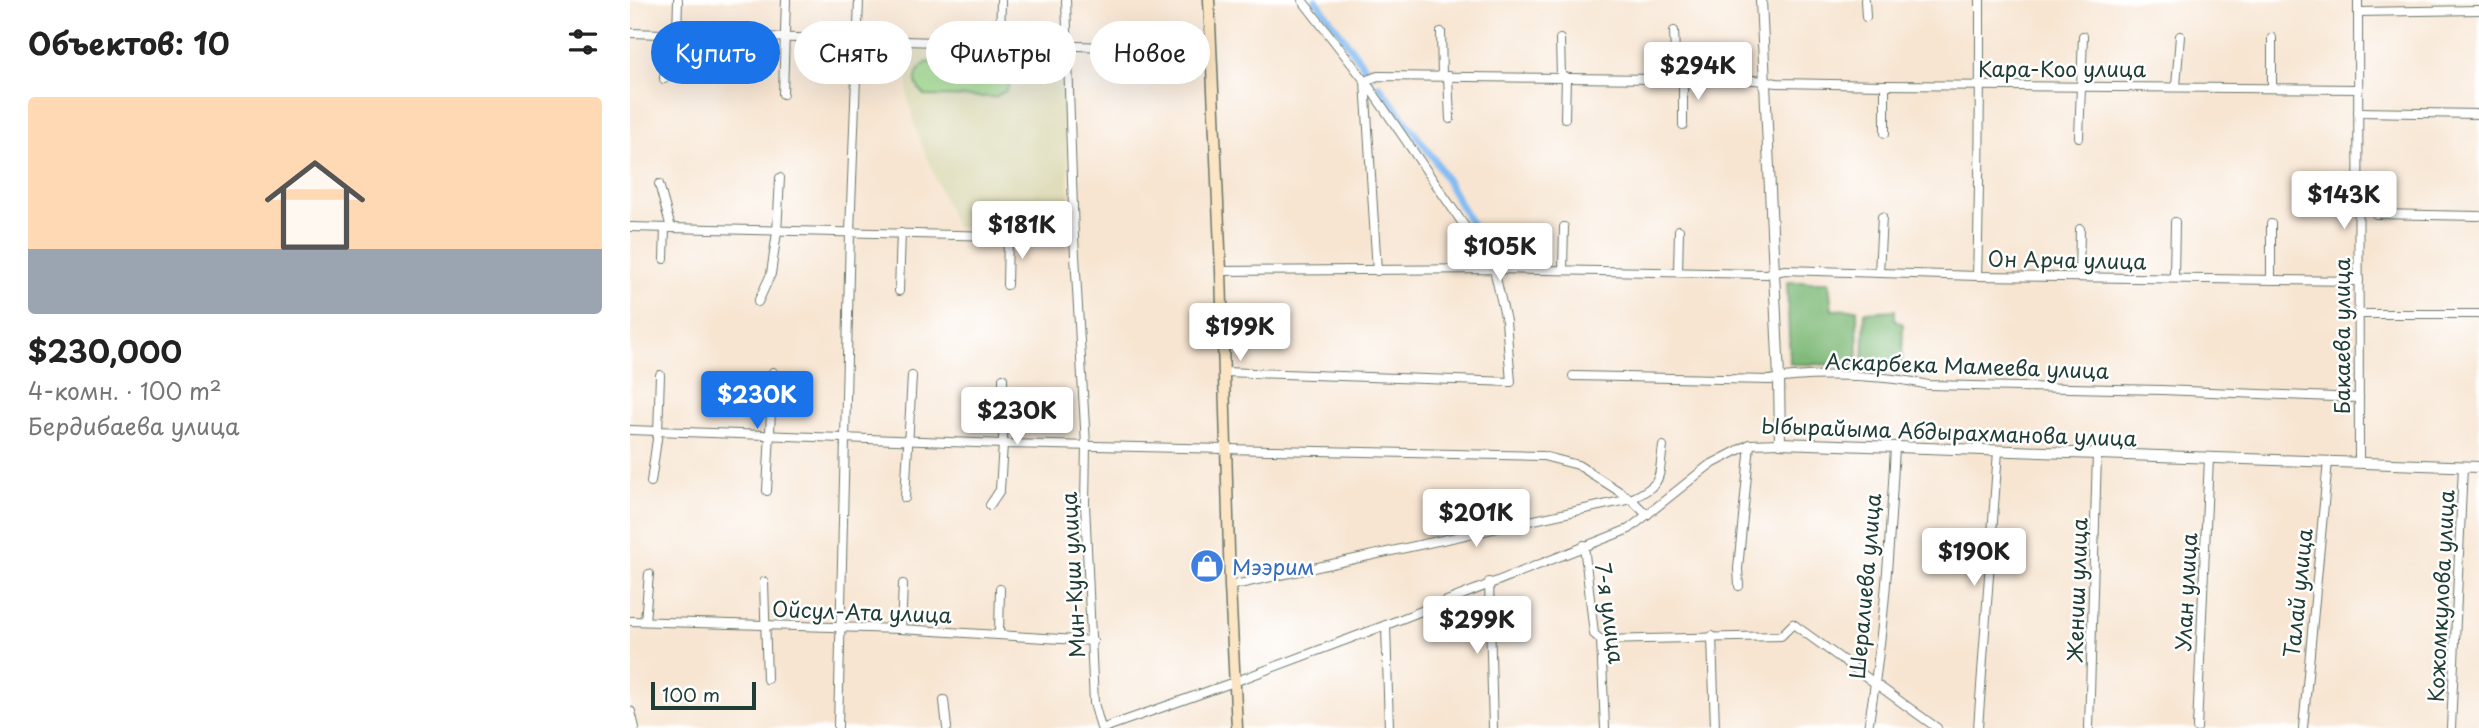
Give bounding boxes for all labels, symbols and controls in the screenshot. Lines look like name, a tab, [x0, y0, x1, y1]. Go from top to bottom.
text: Объектов: 10	[28, 20, 230, 65]
chip: Купить	[651, 21, 780, 84]
chip: Снять	[794, 21, 912, 84]
chip: Фильтры	[926, 21, 1076, 84]
chip: Новое	[1090, 21, 1210, 84]
icon: filters	[564, 23, 602, 61]
pin: $294K	[1649, 42, 1747, 102]
text: $294K	[1660, 47, 1736, 82]
street label: Кара-Коо улица	[1978, 52, 2147, 84]
icon: home	[252, 142, 378, 268]
pin: $143K	[2295, 172, 2393, 231]
text: $143K	[2308, 176, 2380, 211]
pin: $181K	[973, 202, 1071, 261]
text: $181K	[988, 206, 1056, 241]
pin: $105K	[1451, 224, 1549, 283]
text: $105K	[1463, 228, 1537, 263]
street label: Он Арча улица	[1987, 242, 2147, 276]
street label: Бакаева улица	[2325, 257, 2357, 414]
pin: $199K	[1191, 304, 1289, 363]
text: $199K	[1205, 308, 1275, 343]
text: $230,000	[28, 328, 182, 373]
street label: Аскарбека Мамеева улица	[1824, 344, 2110, 386]
pin: $230K	[708, 372, 806, 431]
text: 4-комн. · 100 m²	[28, 373, 222, 408]
text: $230K	[717, 376, 797, 411]
pin: $230K	[968, 388, 1066, 447]
text: $230K	[977, 392, 1057, 427]
text: Бердибаева улица	[28, 408, 239, 443]
street label: Ыбырайыма Абдырахманова улица	[1761, 408, 2138, 454]
street label: Кожомкулова улица	[2418, 488, 2462, 703]
street label: Мин-Куш улица	[1052, 490, 1092, 659]
pin: $201K	[1427, 490, 1525, 549]
street label: Шералиева улица	[1840, 491, 1888, 680]
text: $201K	[1439, 494, 1513, 529]
street label: Жениш улица	[2057, 516, 2095, 663]
street label: Талай улица	[2274, 526, 2320, 659]
pin: $190K	[1925, 528, 2023, 588]
street label: Улан улица	[2166, 531, 2204, 652]
text: $190K	[1938, 533, 2010, 568]
shop icon: Мээрим	[1188, 547, 1226, 585]
place label: Мээрим	[1232, 550, 1315, 582]
street label: 7-я улица	[1588, 560, 1634, 666]
street label: Ойсул-Ата улица	[772, 592, 953, 630]
pin: $299K	[1428, 596, 1526, 656]
text: $299K	[1439, 601, 1515, 636]
scale bar	[651, 679, 756, 711]
text: 100 m	[662, 680, 720, 708]

